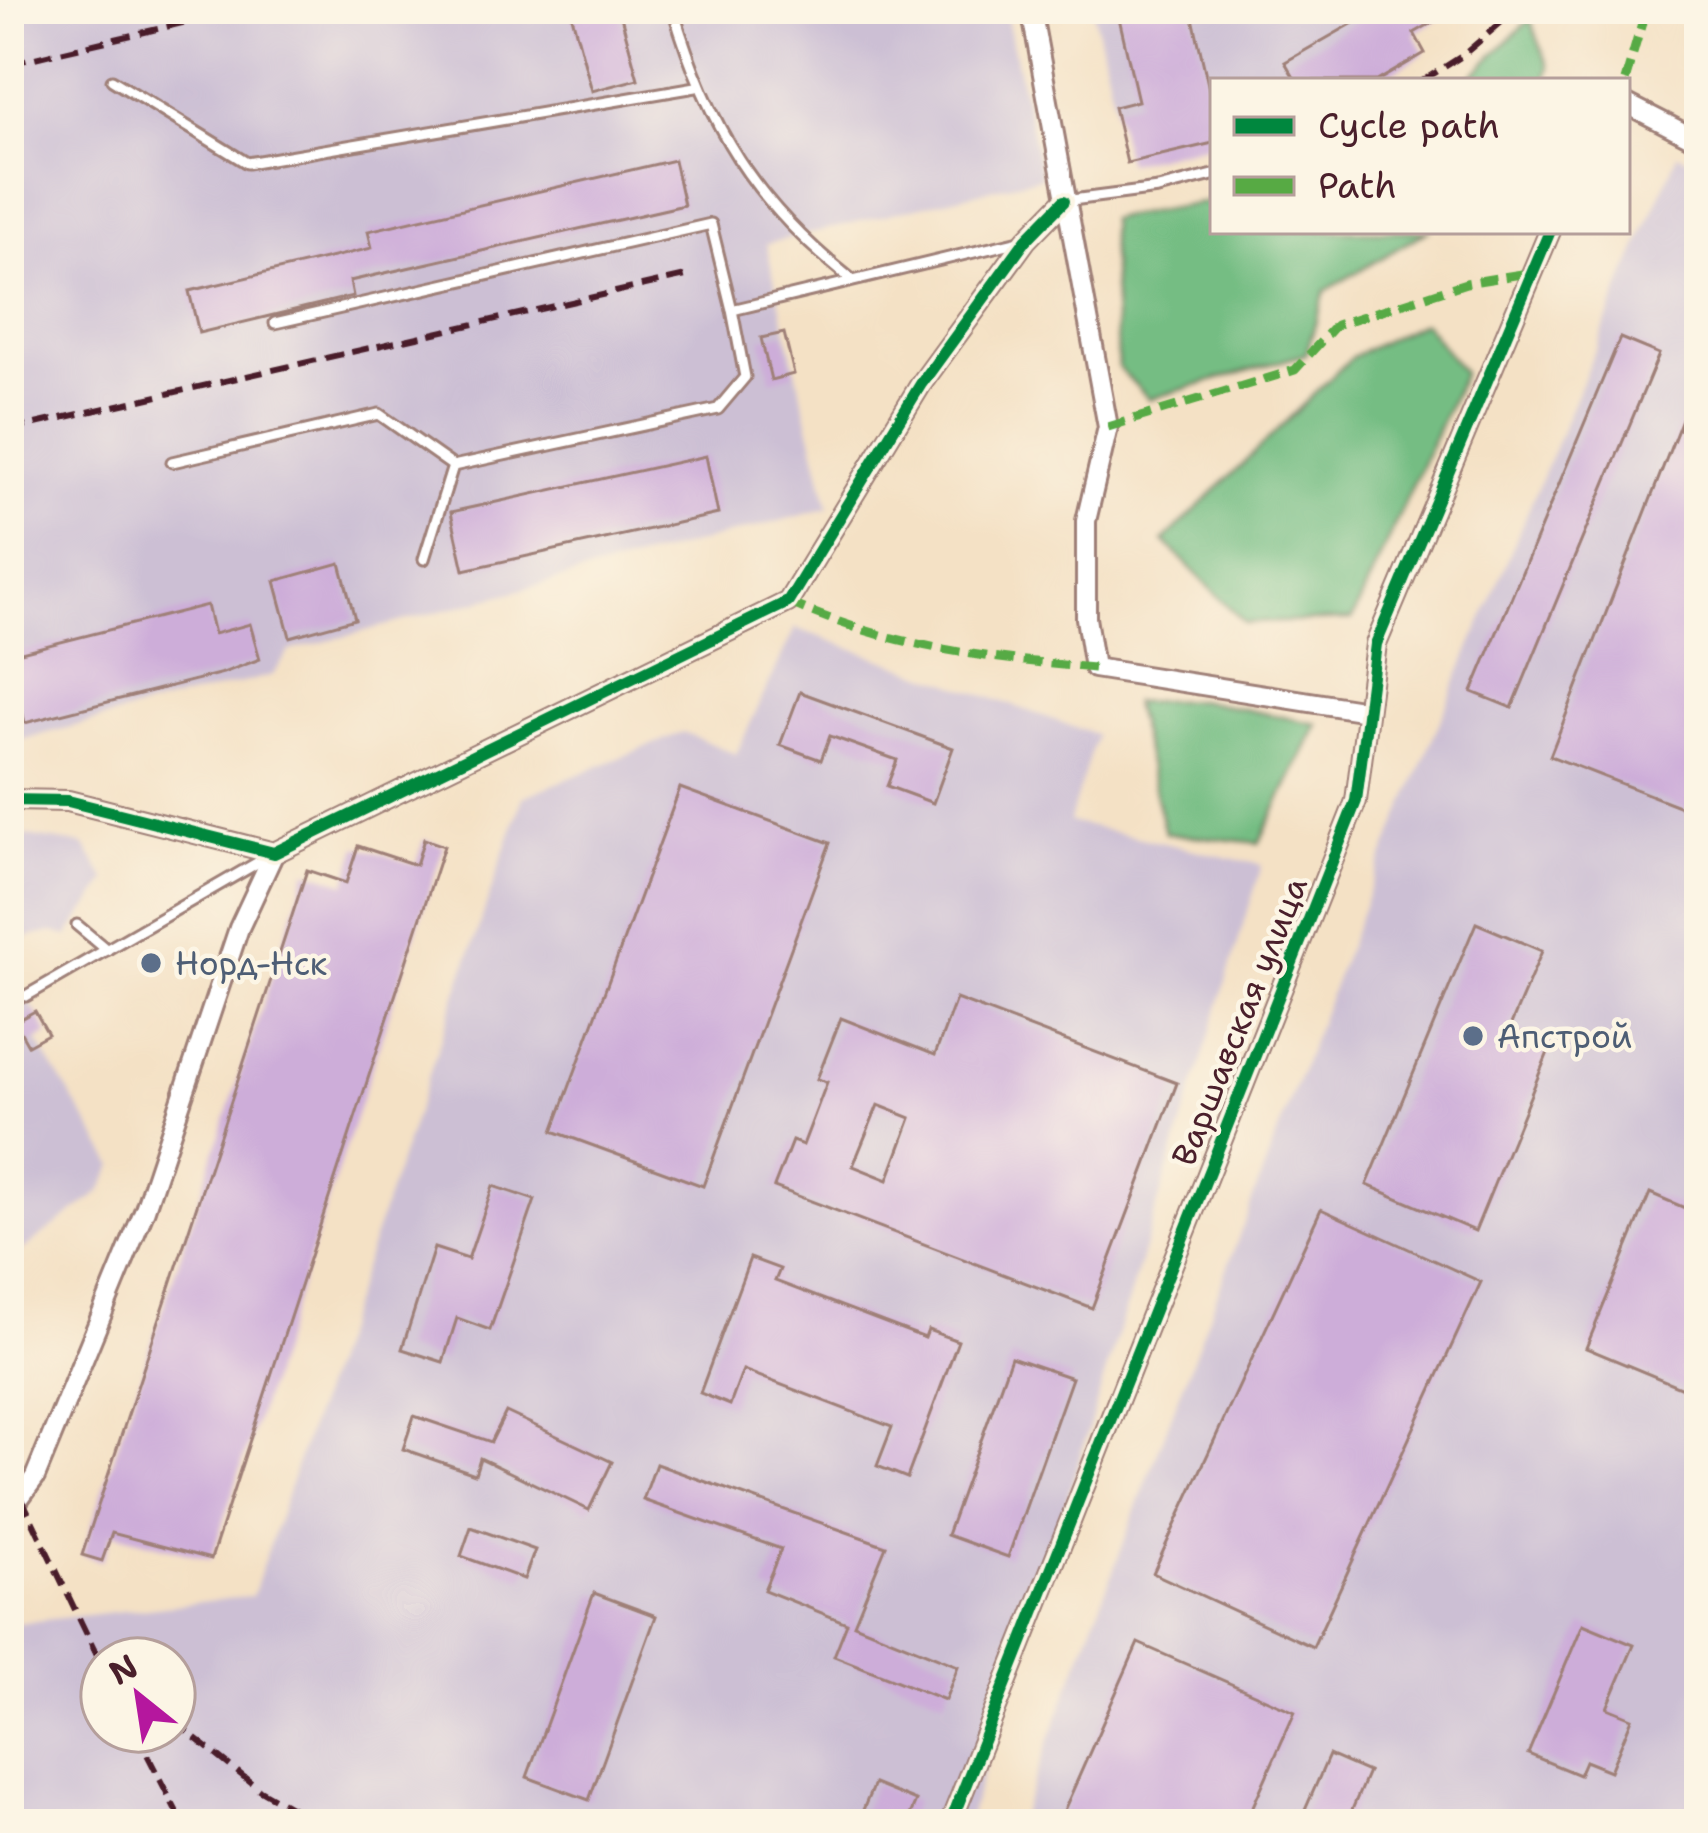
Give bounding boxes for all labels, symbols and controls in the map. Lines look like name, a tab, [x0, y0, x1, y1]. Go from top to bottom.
legend	[1210, 78, 1630, 234]
text: Cycle path	[1318, 101, 1500, 150]
text: Path	[1318, 161, 1397, 210]
street label: Варшавская улица	[1161, 870, 1318, 1172]
place label: Норд-Нск	[175, 941, 327, 986]
marker: Норд-Нск	[138, 950, 164, 976]
place label: Апстрой	[1497, 1014, 1632, 1059]
marker: Апстрой	[1460, 1023, 1486, 1049]
north arrow	[78, 1635, 198, 1755]
text: N	[101, 1643, 146, 1695]

